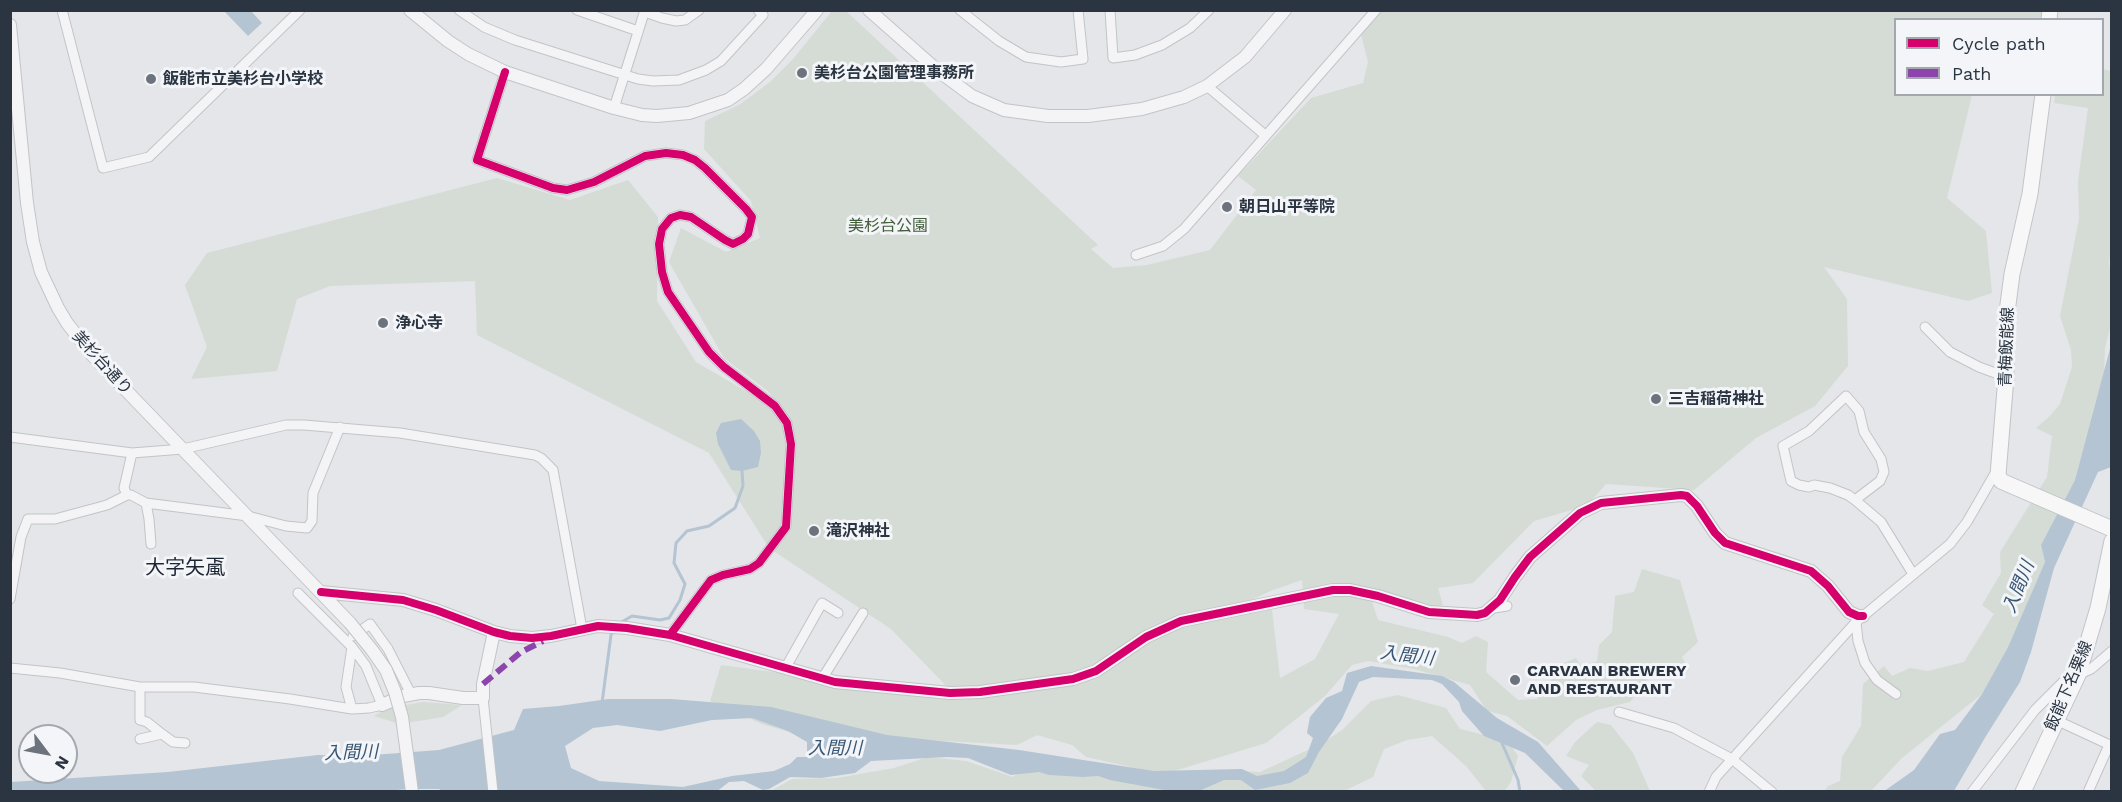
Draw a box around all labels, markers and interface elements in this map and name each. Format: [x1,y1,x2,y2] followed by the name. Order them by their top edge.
[1894,18,2104,96] legend
[1952,33,2046,54] text: Cycle path
[814,63,974,83] place label: 美杉台公園管理事務所
[1952,63,1992,84] text: Path
[795,66,809,80] marker: 美杉台公園管理事務所
[163,69,323,89] place label: 飯能市立美杉台小学校
[144,72,158,86] marker: 飯能市立美杉台小学校
[1239,197,1335,217] place label: 朝日山平等院
[1220,200,1234,214] marker: 朝日山平等院
[848,216,928,236] park label: 美杉台公園
[1996,307,2018,387] street label: 青梅飯能線
[395,313,443,333] place label: 浄心寺
[376,316,390,330] marker: 浄心寺
[68,327,136,399] street label: 美杉台通り
[1668,389,1764,409] place label: 三吉稲荷神社
[1649,392,1663,406] marker: 三吉稲荷神社
[826,521,890,541] place label: 滝沢神社
[807,524,821,538] marker: 滝沢神社
[145,556,225,580] district label: 大字矢颪
[1999,558,2039,616] water label: 入間川
[2041,638,2097,734] street label: 飯能下名栗線
[1379,642,1435,670] water label: 入間川
[1527,661,1687,699] place label: CARVAAN BREWERY AND RESTAURANT
[1508,673,1522,687] marker: CARVAAN BREWERY AND RESTAURANT
[18,724,78,784] north arrow
[808,738,862,760] water label: 入間川
[324,741,378,765] water label: 入間川
[51,753,73,773] text: N

